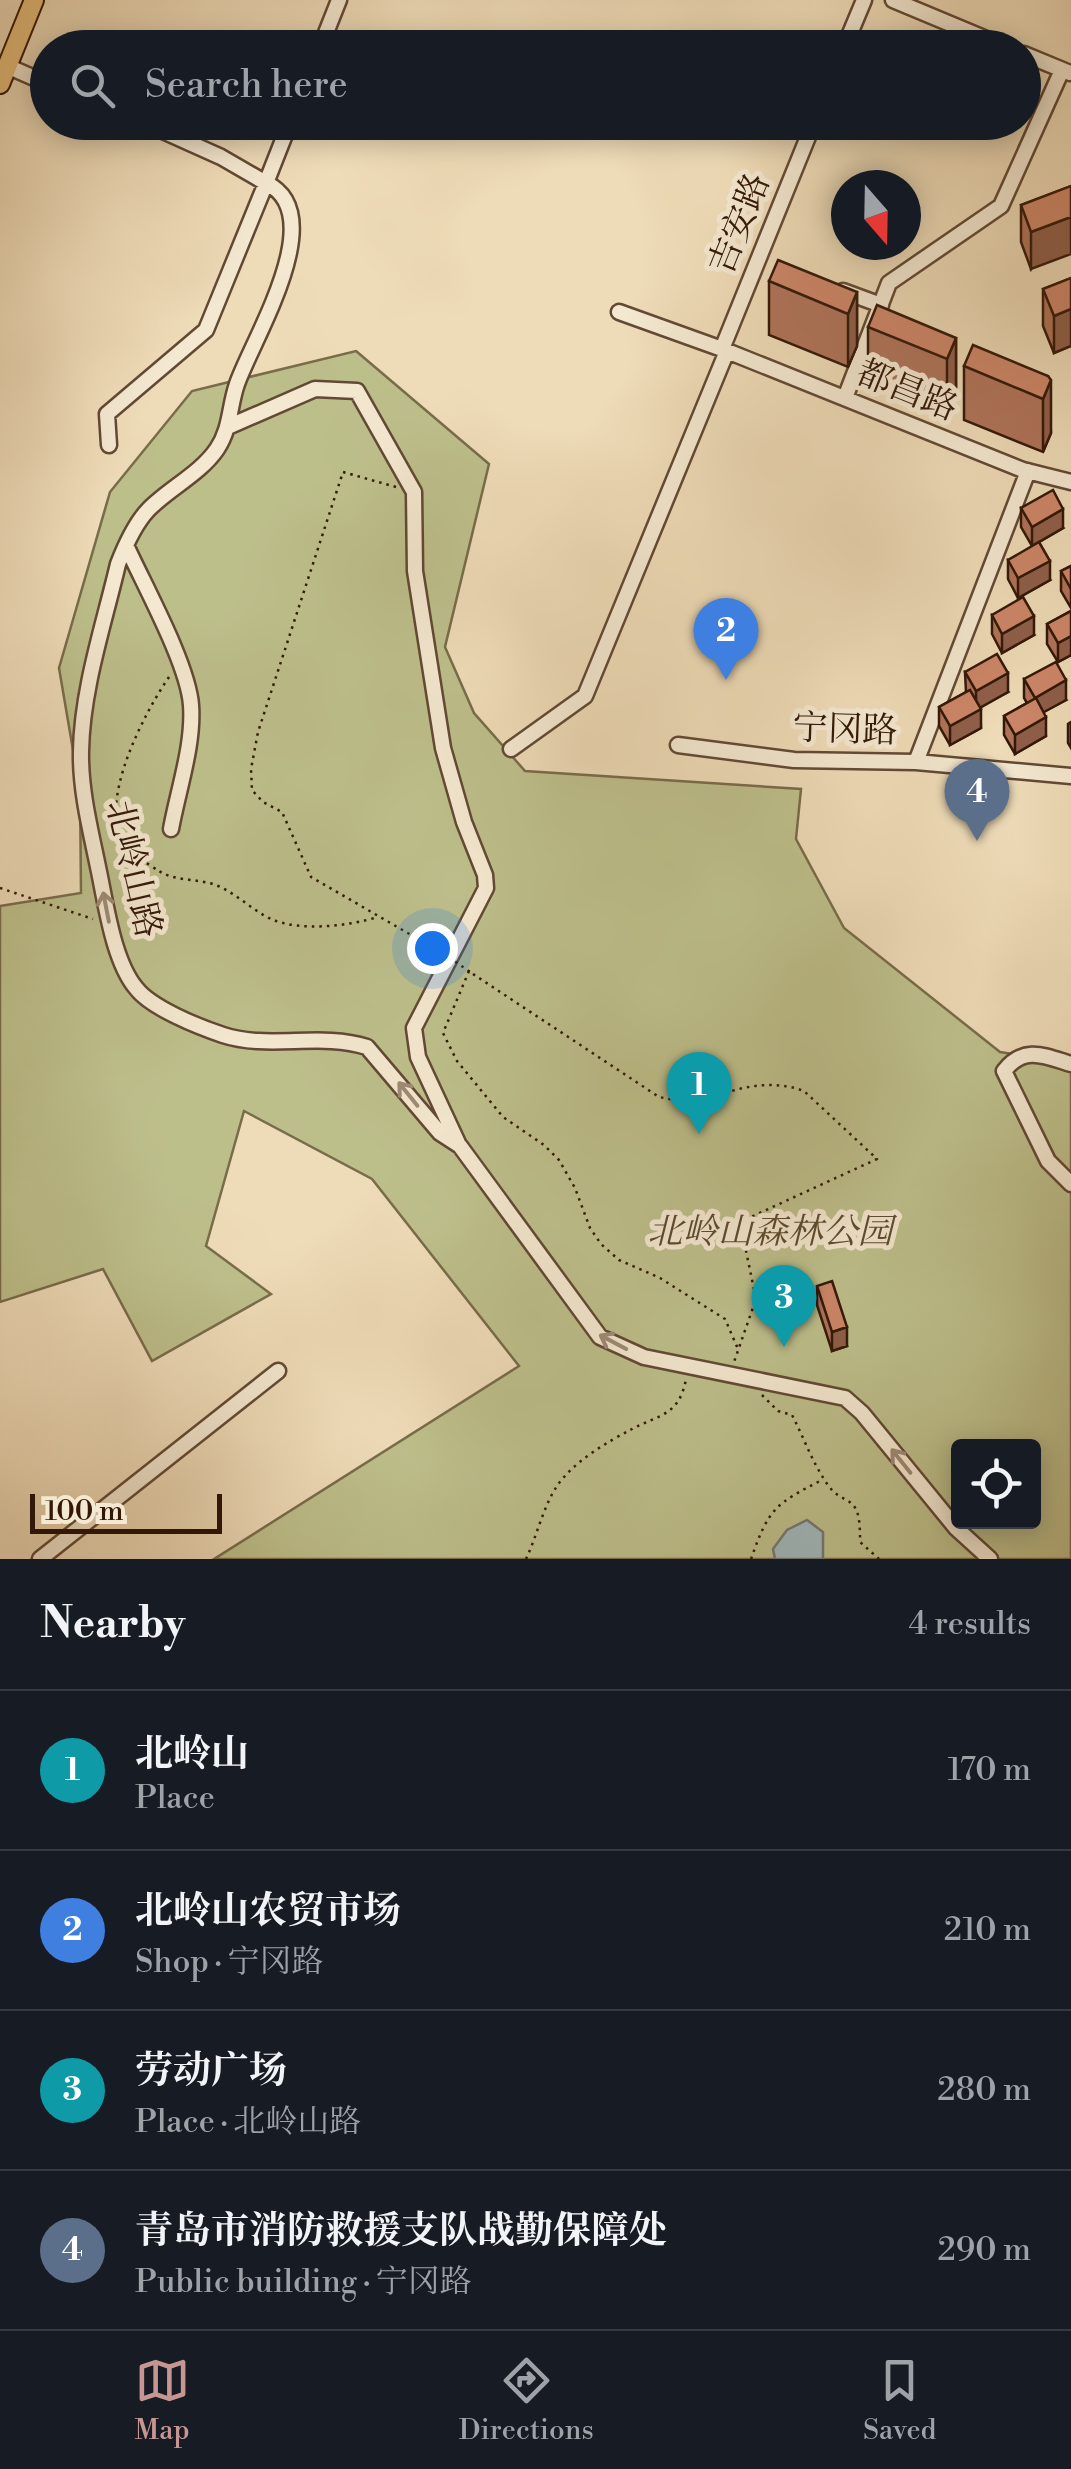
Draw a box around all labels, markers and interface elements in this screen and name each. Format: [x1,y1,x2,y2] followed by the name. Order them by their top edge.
[30,30,1041,140] search box
[65,58,120,113] icon: search
[145,62,348,109] text: Search here
[700,167,780,281] street label: 吉安路
[831,170,921,260] north arrow
[850,351,964,431] street label: 都昌路
[694,598,758,680] pin: 2
[792,707,898,753] street label: 宁冈路
[944,758,1010,841] pin: 4
[96,796,170,942] street label: 北岭山路
[95,891,114,923] one-way arrow
[407,923,458,974] your location
[666,1052,732,1134] pin: 1
[397,1081,419,1107] one-way arrow
[647,1211,897,1254] park label: 北岭山森林公园
[752,1264,816,1347] pin: 3
[598,1332,628,1351] one-way arrow
[951,1439,1041,1529] map controls
[951,1439,1041,1529] button: locate
[891,1449,913,1475] one-way arrow
[30,1489,222,1534] scale bar
[45,1494,124,1529] text: 100 m
[40,1598,185,1651] text: Nearby
[909,1604,1031,1644] text: 4 results
[135,1731,249,1778] text: 北岭山
[65,1750,80,1790] text: 1
[948,1750,1031,1790] text: 170 m
[135,1778,215,1818] text: Place
[135,1888,401,1935] text: 北岭山农贸市场
[62,1910,83,1950] text: 2
[944,1910,1031,1950] text: 210 m
[135,1942,323,1982] text: Shop · 宁冈路
[135,2048,287,2095] text: 劳动广场
[63,2070,82,2110] text: 3
[937,2070,1031,2110] text: 280 m
[135,2102,361,2142] text: Place · 北岭山路
[135,2208,667,2255] text: 青岛市消防救援支队战勤保障处
[62,2230,83,2270] text: 4
[938,2230,1031,2270] text: 290 m
[135,2262,472,2302] text: Public building · 宁冈路
[135,2353,190,2448] tab: Map
[459,2353,594,2448] tab: Directions
[863,2353,936,2448] tab: Saved

